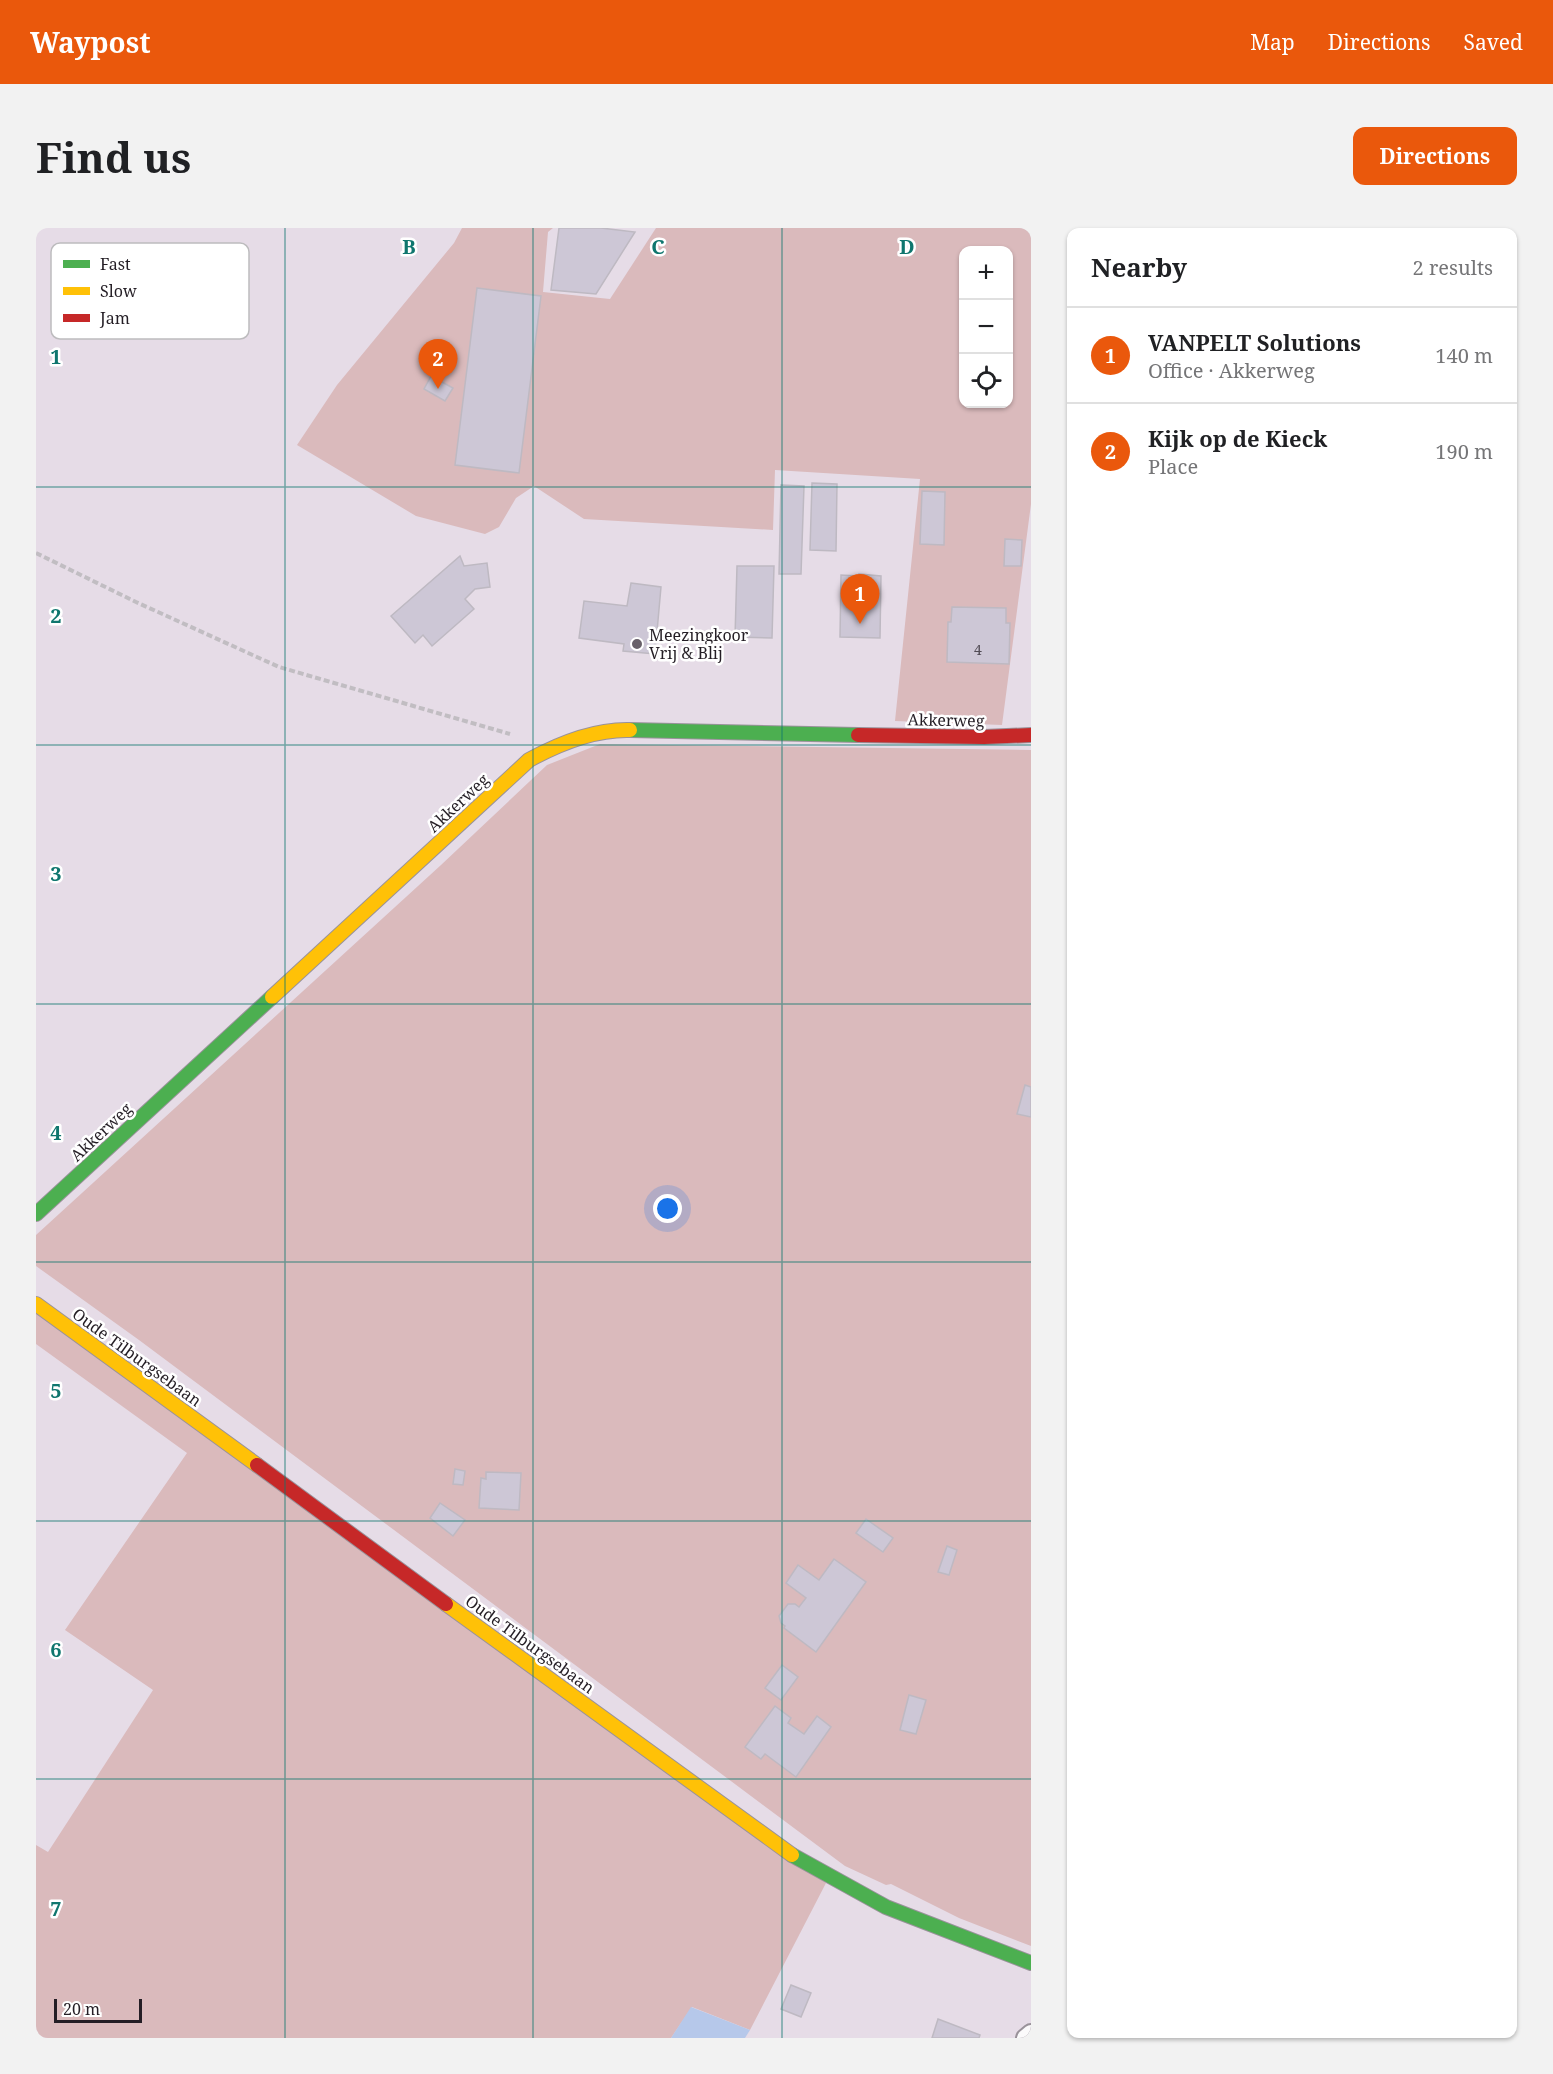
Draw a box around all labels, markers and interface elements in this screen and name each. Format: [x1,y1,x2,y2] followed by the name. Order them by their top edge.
[30,23,151,61] text: Waypost
[1250,28,1295,56] text: Map
[1328,28,1430,56] text: Directions
[1463,28,1523,56] text: Saved
[1353,127,1517,185] button: Directions
[36,128,191,185] text: Find us
[402,233,416,260] text: B
[651,233,665,260] text: C
[899,233,915,260] text: D
[51,243,249,339] legend
[959,246,1013,408] map controls
[959,246,1013,300] button: +
[1091,249,1187,285] text: Nearby
[100,253,131,275] text: Fast
[1413,254,1493,281] text: 2 results
[100,280,137,302] text: Slow
[959,300,1013,354] button: −
[99,307,130,329] text: Jam
[1148,327,1361,357] text: VANPELT Solutions
[418,340,458,389] pin: 2
[1105,342,1116,369] text: 1
[1435,342,1493,369] text: 140 m
[50,343,62,370] text: 1
[959,354,1013,408] button: locate
[1148,357,1315,384] text: Office · Akkerweg
[1148,423,1327,453] text: Kijk op de Kieck
[1105,438,1116,465] text: 2
[1435,438,1493,465] text: 190 m
[1148,453,1198,480] text: Place
[840,574,880,624] pin: 1
[50,602,62,629] text: 2
[649,624,749,664] place label: Meezingkoor Vrij & Blij
[630,637,644,651] marker: Meezingkoor Vrij & Blij
[974,640,982,659] house number: 4
[907,708,985,732] street label: Akkerweg
[422,769,494,837] street label: Akkerweg
[50,860,62,887] text: 3
[65,1098,137,1166] street label: Akkerweg
[50,1119,62,1146] text: 4
[653,1194,682,1223] your location
[68,1303,206,1411] street label: Oude Tilburgsebaan
[50,1377,62,1404] text: 5
[461,1590,599,1698] street label: Oude Tilburgsebaan
[50,1636,62,1663] text: 6
[50,1895,62,1922] text: 7
[54,1996,142,2024] scale bar
[63,1998,100,2020] text: 20 m

